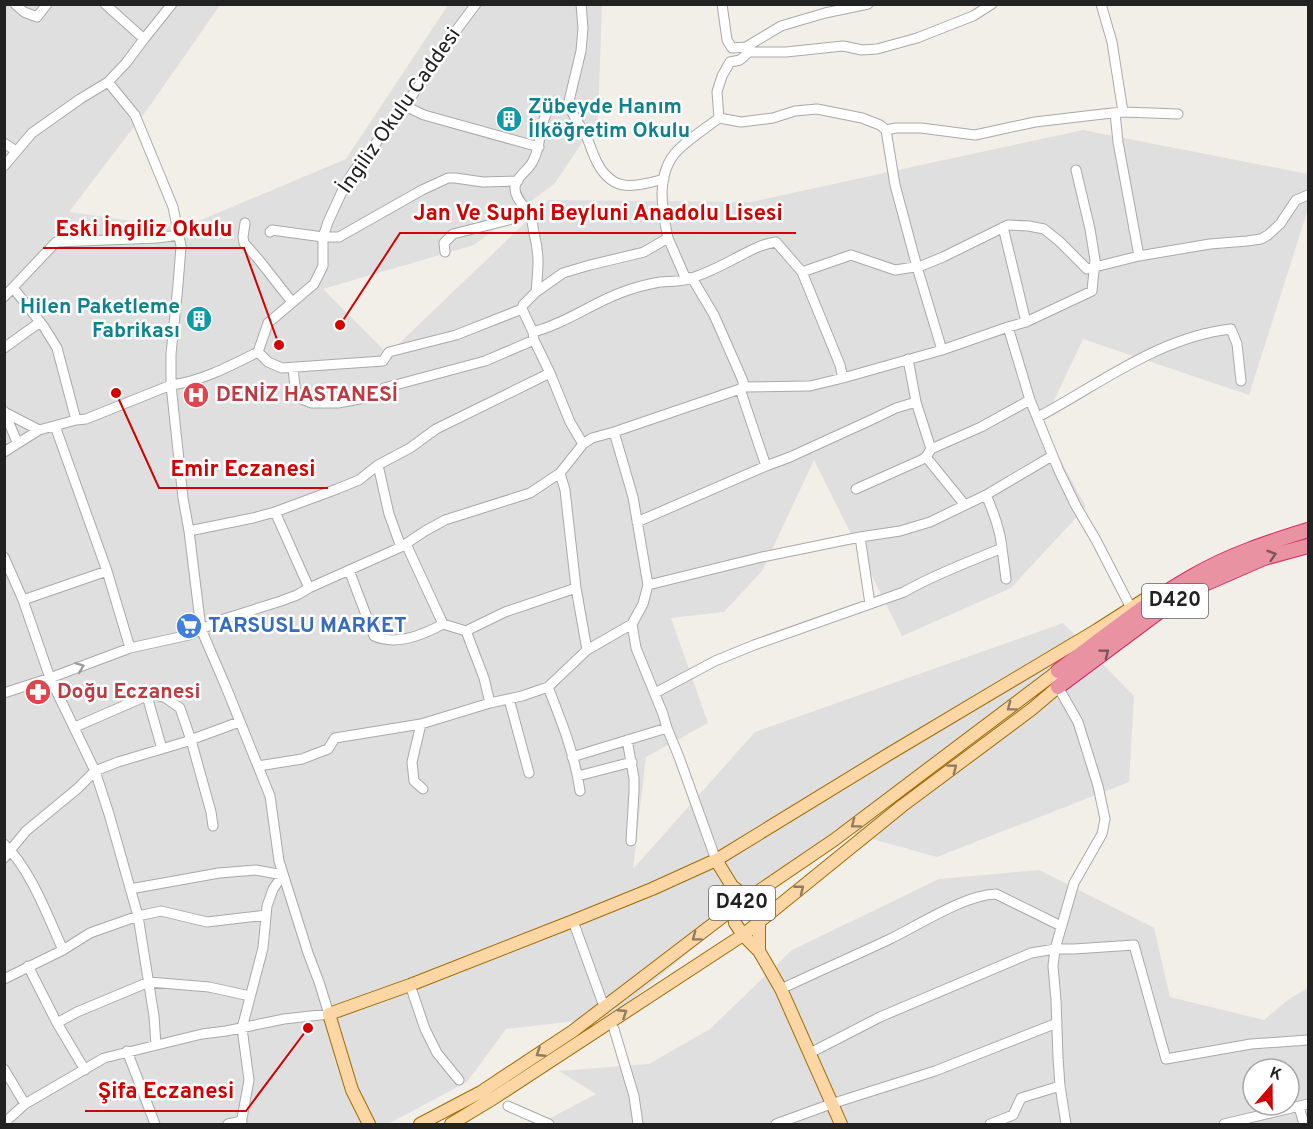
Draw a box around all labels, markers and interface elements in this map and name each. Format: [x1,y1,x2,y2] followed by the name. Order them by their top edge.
[333,23,467,199] street label: İngiliz Okulu Caddesi
[528,94,690,145] place label: Zübeyde Hanım İlköğretim Okulu
[494,104,524,134] building icon: Zübeyde Hanım İlköğretim Okulu
[400,193,796,233] callout: Jan Ve Suphi Beyluni Anadolu Lisesi
[413,201,783,228] text: Jan Ve Suphi Beyluni Anadolu Lisesi
[43,208,244,248] callout: Eski İngiliz Okulu
[55,215,233,244] text: Eski İngiliz Okulu
[20,294,180,345] place label: Hilen Paketleme Fabrikası
[184,304,214,334] building icon: Hilen Paketleme Fabrikası
[181,380,211,410] hospital icon: DENİZ HASTANESİ
[216,381,398,409] place label: DENİZ HASTANESİ
[159,448,328,488] callout: Emir Eczanesi
[170,457,316,484] text: Emir Eczanesi
[1266,550,1277,562] one-way arrow
[1142,584,1208,618] road number: D420
[174,611,204,641] supermarket icon: TARSUSLU MARKET
[208,613,407,640] place label: TARSUSLU MARKET
[1098,649,1109,660] one-way arrow
[73,662,84,674] one-way arrow
[23,677,53,707] pharmacy icon: Doğu Eczanesi
[57,679,201,706] place label: Doğu Eczanesi
[1007,700,1018,711] one-way arrow
[946,764,957,775] one-way arrow
[851,817,862,828] one-way arrow
[709,886,775,920] road number: D420
[793,886,804,897] one-way arrow
[692,930,703,941] one-way arrow
[617,1008,627,1020] one-way arrow
[535,1046,546,1057] one-way arrow
[1241,1057,1301,1117] north arrow
[1267,1063,1284,1086] text: K
[85,1071,246,1111] callout: Şifa Eczanesi
[98,1079,234,1106] text: Şifa Eczanesi

